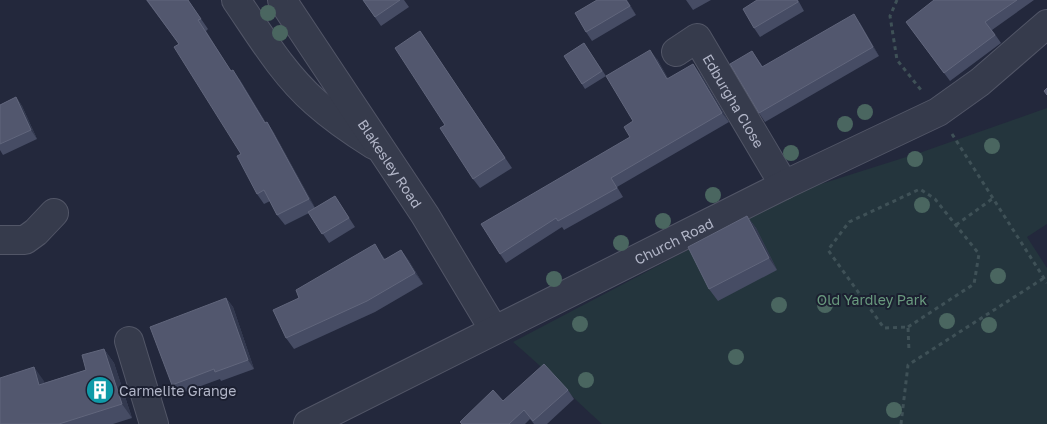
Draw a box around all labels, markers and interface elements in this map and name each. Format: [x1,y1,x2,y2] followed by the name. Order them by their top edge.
[700,51,768,151] street label: Edburgha Close
[355,116,426,211] street label: Blakesley Road
[631,214,716,267] street label: Church Road
[817,291,927,308] park label: Old Yardley Park
[85,375,115,405] building icon: Carmelite Grange
[119,382,236,399] place label: Carmelite Grange

